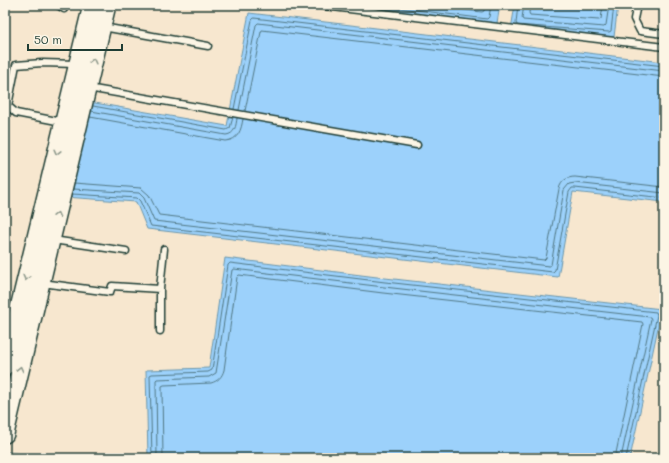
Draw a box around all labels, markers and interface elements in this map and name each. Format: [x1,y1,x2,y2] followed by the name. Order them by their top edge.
[28,26,122,52] scale bar
[34,31,62,47] text: 50 m
[88,58,96,64] one-way arrow
[53,149,61,155] one-way arrow
[52,212,60,218] one-way arrow
[23,275,31,281] one-way arrow
[16,366,24,372] one-way arrow

